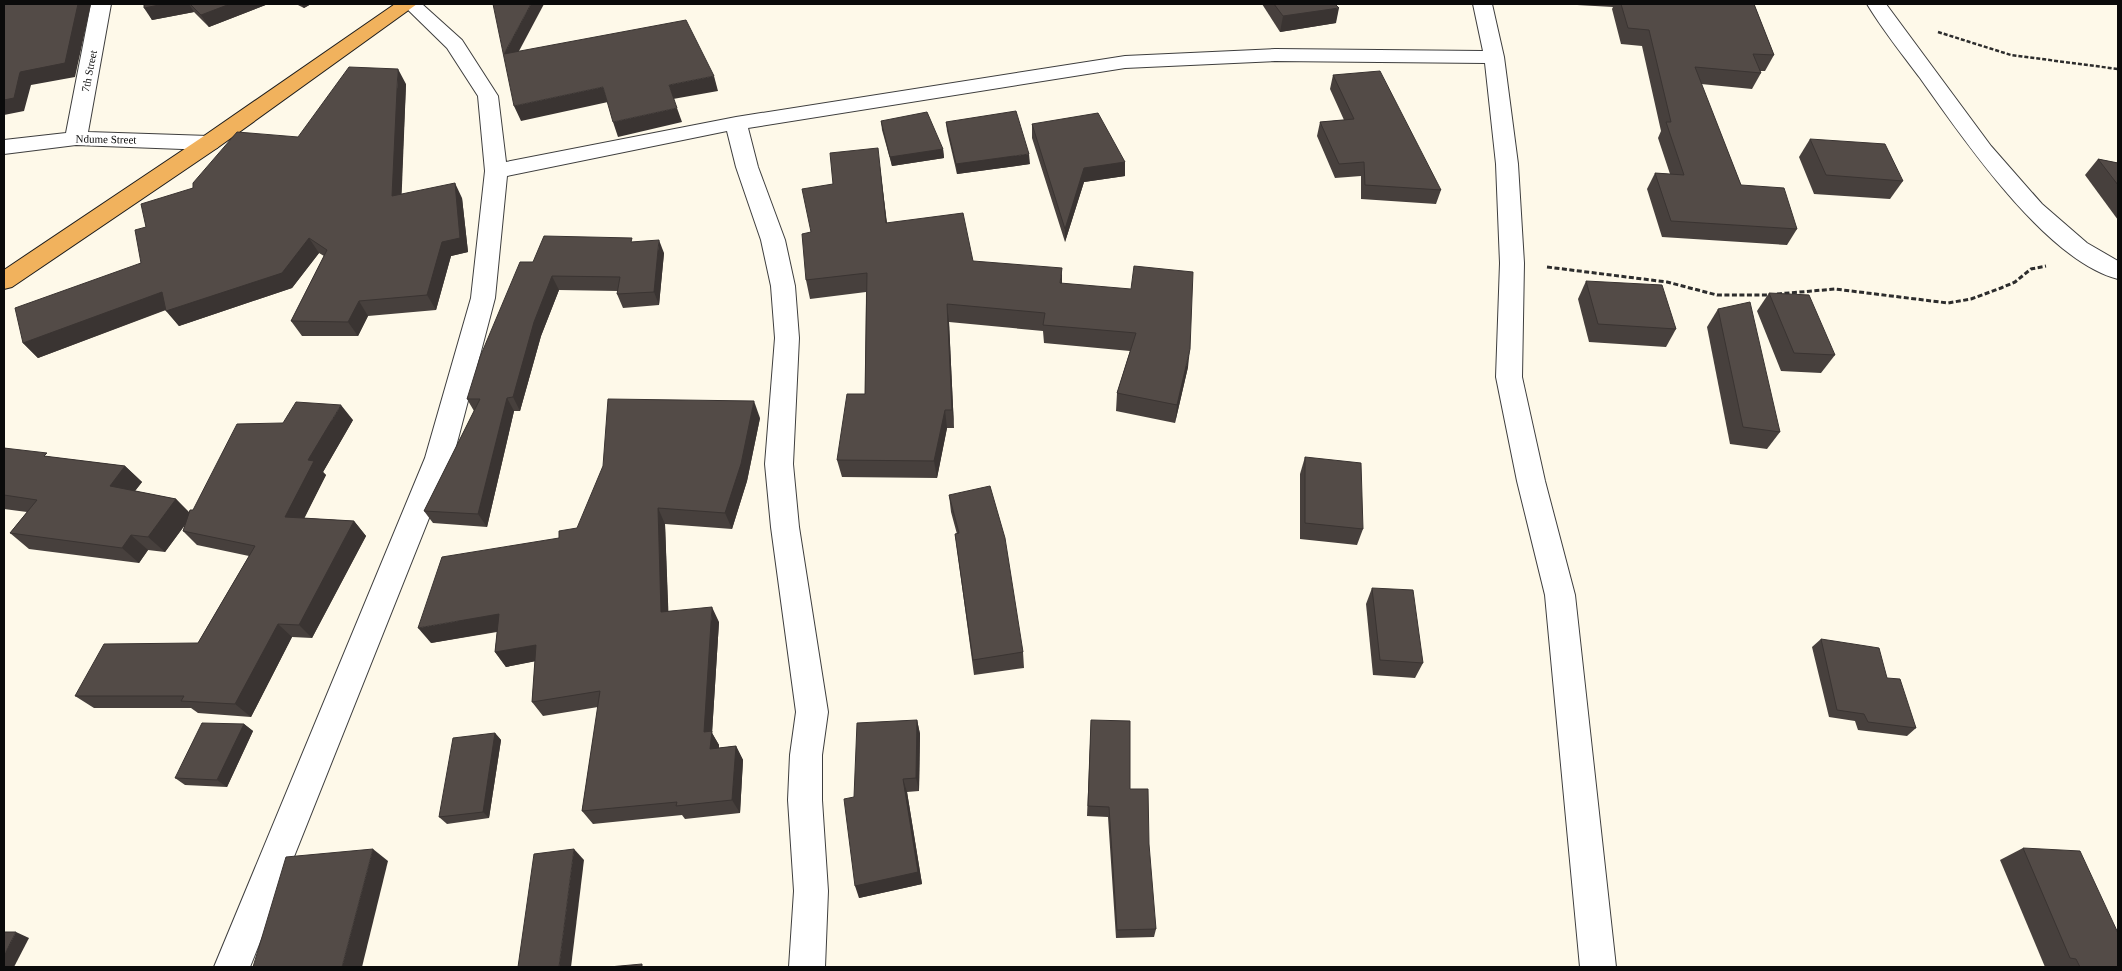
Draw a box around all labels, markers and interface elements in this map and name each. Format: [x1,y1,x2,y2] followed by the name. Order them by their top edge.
[79,49,99,93] street label: 7th Street
[76,132,136,146] street label: Ndume Street

